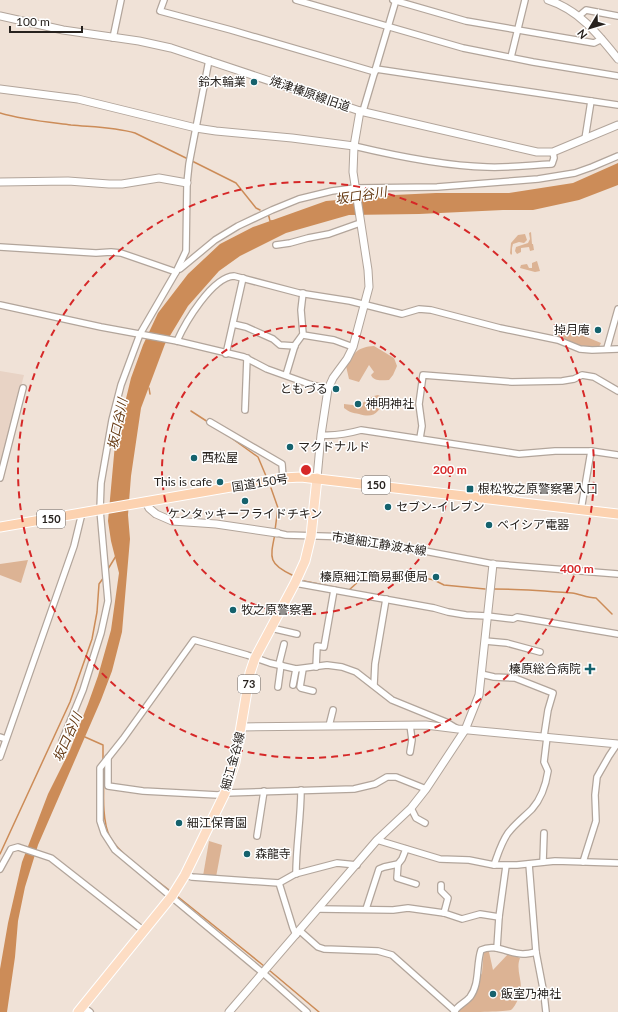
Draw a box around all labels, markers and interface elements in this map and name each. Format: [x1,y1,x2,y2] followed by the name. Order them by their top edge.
[10,8,82,34] scale bar
[570,8,610,48] north arrow
[16,14,50,29] text: 100 m
[574,27,589,42] text: N
[268,73,352,114] street label: 焼津榛原線旧道
[198,74,246,89] place label: 鈴木輪業
[249,77,259,87] marker: 鈴木輪業
[334,183,390,207] water label: 坂口谷川
[554,322,590,337] place label: 掉月庵
[593,325,603,335] marker: 掉月庵
[280,381,328,396] place label: ともづる
[331,384,341,394] marker: ともづる
[104,395,131,451] water label: 坂口谷川
[366,396,414,411] place label: 神明神社
[353,399,363,409] marker: 神明神社
[298,439,370,454] place label: マクドナルド
[285,442,295,452] marker: マクドナルド
[202,450,238,465] place label: 西松屋
[189,453,199,463] marker: 西松屋
[433,462,467,477] text: 200 m
[299,463,313,477] centre of rings
[231,471,289,494] street label: 国道150号
[154,474,212,489] place label: This is cafe
[362,476,390,494] road number: 150
[215,477,225,487] marker: This is cafe
[478,481,598,496] place label: 根松牧之原警察署入口
[465,484,475,494] marker: 根松牧之原警察署入口
[240,496,250,506] marker: ケンタッキーフライドチキン
[396,499,484,514] place label: セブン-イレブン
[383,502,393,512] marker: セブン-イレブン
[168,506,322,521] place label: ケンタッキーフライドチキン
[37,510,65,528] road number: 150
[497,517,569,532] place label: ベイシア電器
[484,520,494,530] marker: ベイシア電器
[330,529,428,558] street label: 市道細江静波本線
[560,561,594,576] text: 400 m
[320,569,428,584] place label: 榛原細江簡易郵便局
[431,572,441,582] marker: 榛原細江簡易郵便局
[241,602,313,617] place label: 牧之原警察署
[228,605,238,615] marker: 牧之原警察署
[509,661,581,676] place label: 榛原総合病院
[584,663,596,675] marker: 榛原総合病院
[238,675,260,693] road number: 73
[49,708,86,764] water label: 坂口谷川
[218,730,248,792] street label: 細江金谷線
[187,815,247,830] place label: 細江保育園
[174,818,184,828] marker: 細江保育園
[255,846,291,861] place label: 森龍寺
[242,849,252,859] marker: 森龍寺
[501,986,561,1001] place label: 飯室乃神社
[488,989,498,999] marker: 飯室乃神社

